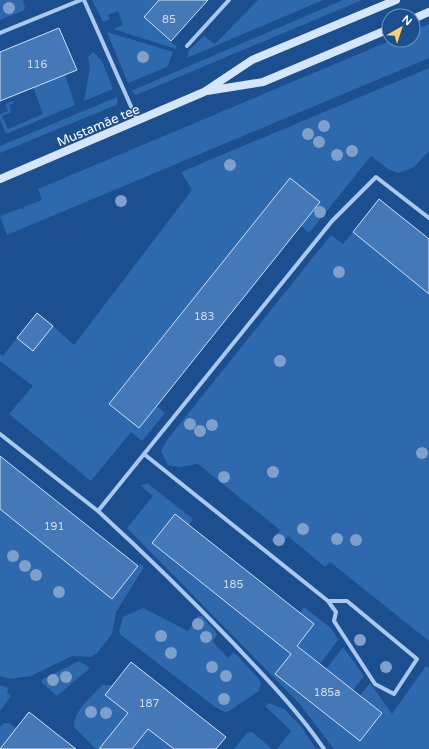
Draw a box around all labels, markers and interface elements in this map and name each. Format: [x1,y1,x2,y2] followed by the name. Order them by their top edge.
[381,8,421,48] north arrow
[162,13,176,26] house number: 85
[399,13,415,28] text: N
[27,58,47,71] house number: 116
[55,101,142,151] street label: Mustamäe tee
[194,310,214,323] house number: 183
[44,520,64,533] house number: 191
[223,578,243,591] house number: 185
[314,686,340,699] house number: 185a
[139,697,159,710] house number: 187

